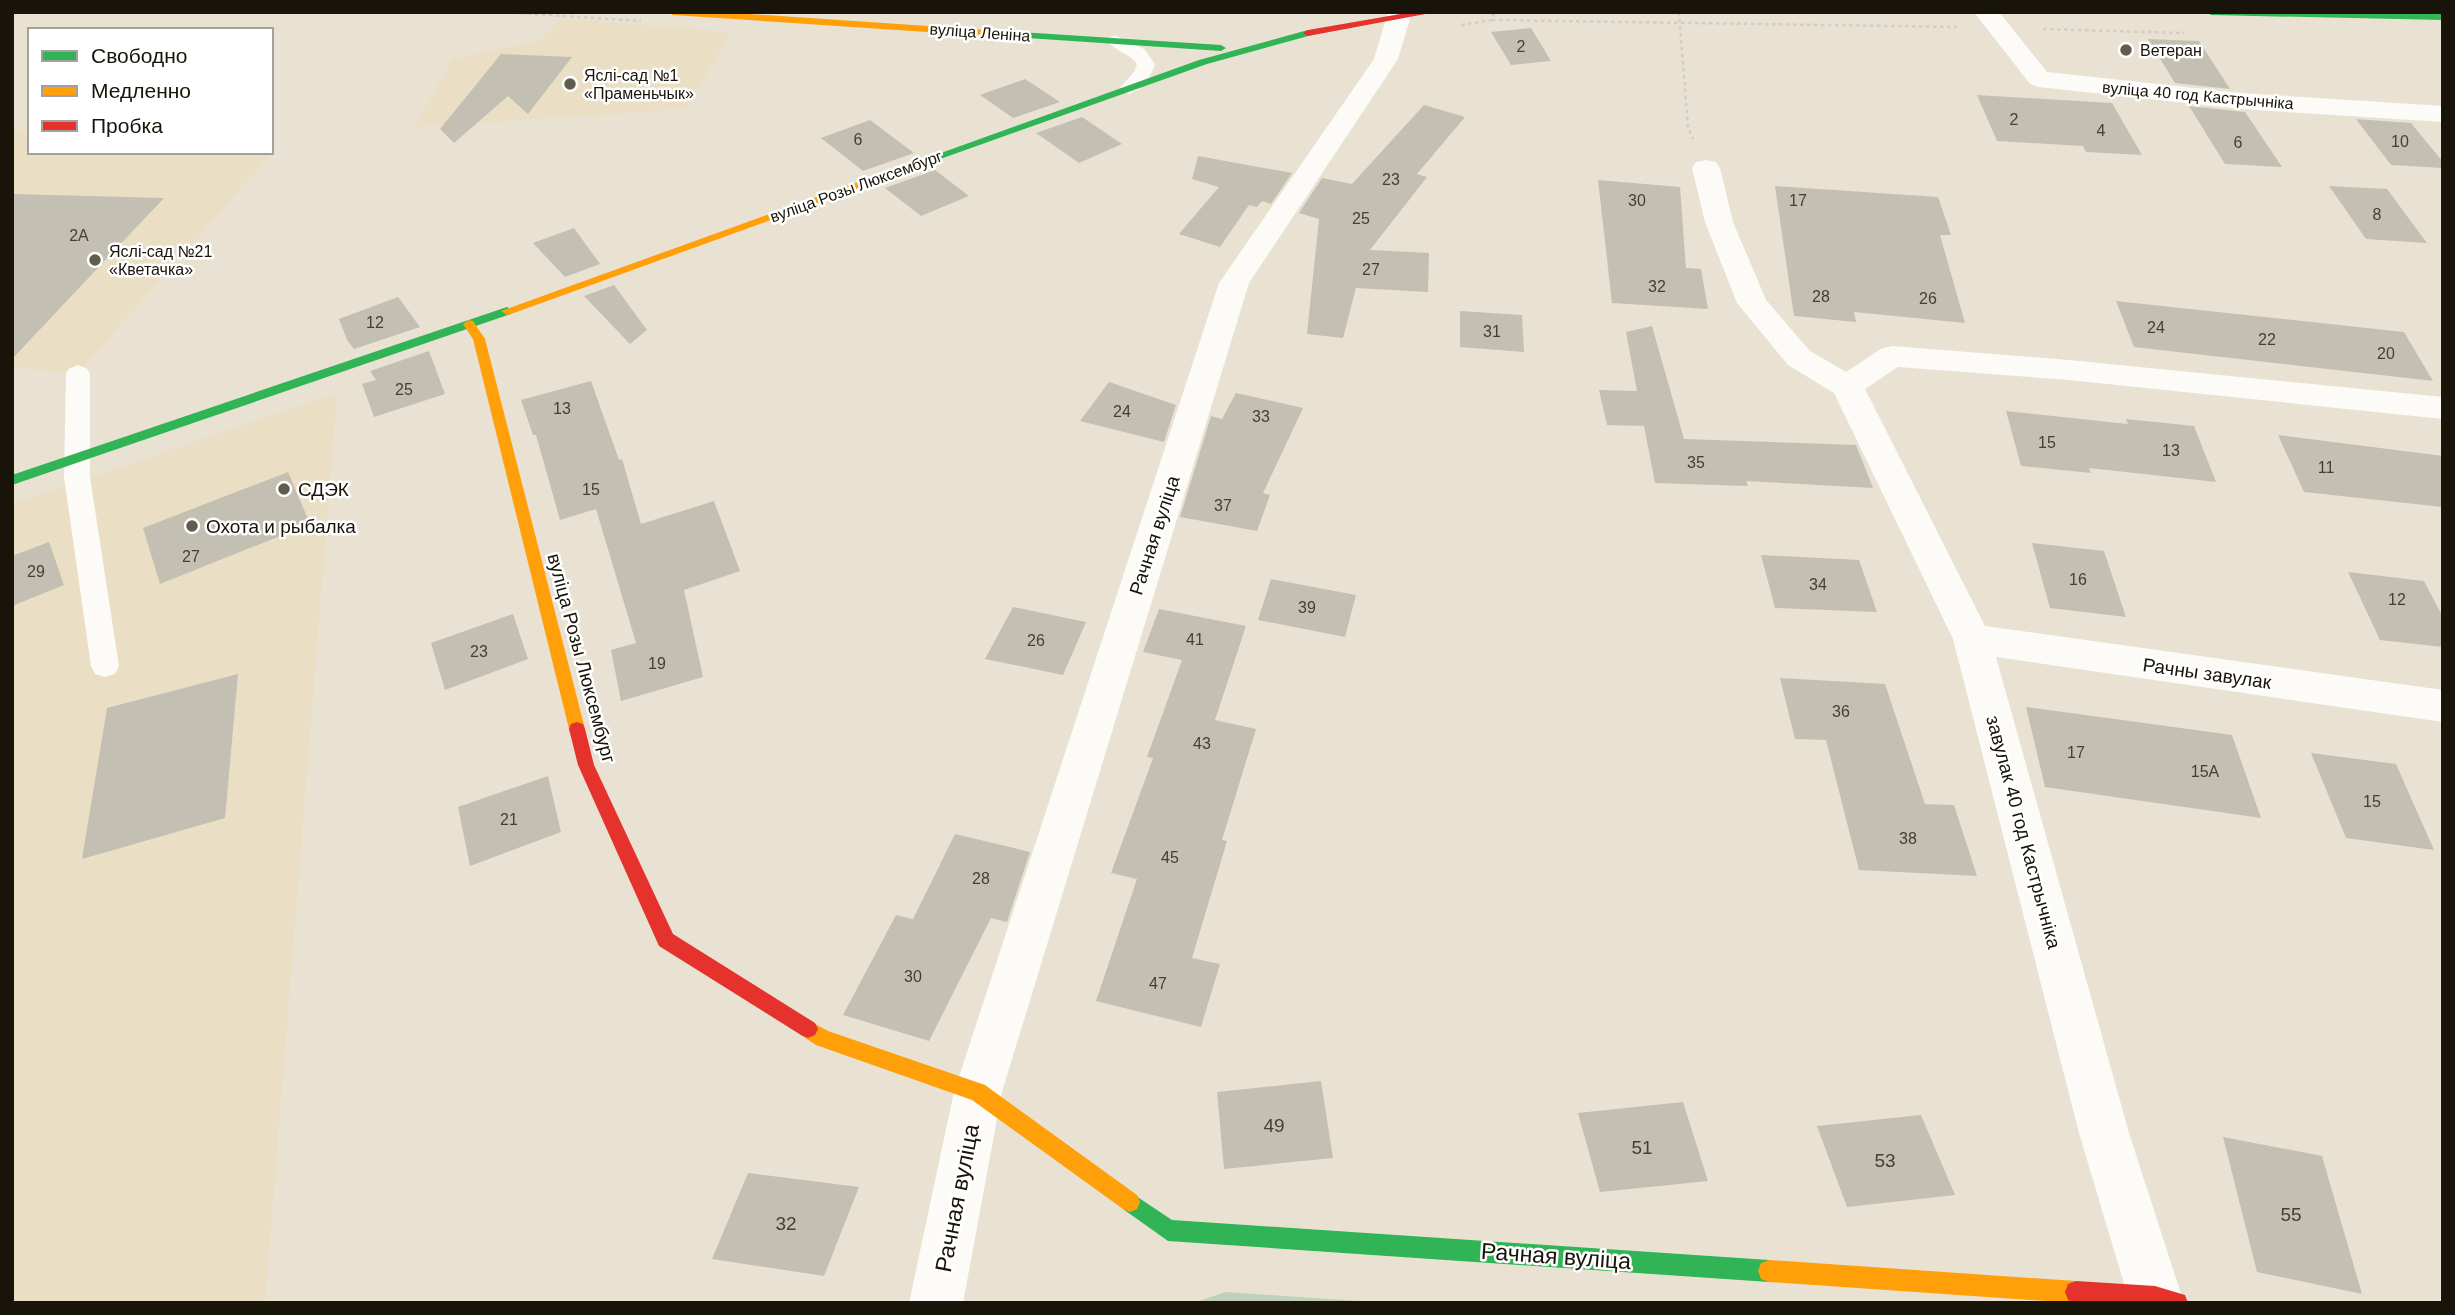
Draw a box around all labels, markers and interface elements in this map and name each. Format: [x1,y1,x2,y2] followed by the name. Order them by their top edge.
[929,21,1031,44] street label: вуліца Леніна
[28,28,273,154] legend
[1517,38,1526,55] house number: 2
[2118,42,2134,58] marker: Ветеран
[2140,42,2202,59] place label: Ветеран
[91,44,188,67] text: Свободно
[584,67,694,102] place label: Яслі-сад №1 «Праменьчык»
[562,76,578,92] marker: Яслі-сад №1 «Праменьчык»
[91,79,191,102] text: Медленно
[2101,79,2295,112] street label: вуліца 40 год Кастрычніка
[2010,111,2019,128] house number: 2
[91,114,163,137] text: Пробка
[2097,122,2106,139] house number: 4
[854,131,863,148] house number: 6
[2391,133,2409,150] house number: 10
[2234,134,2243,151] house number: 6
[768,147,945,226] street label: вуліца Розы Люксембург
[1382,171,1400,188] house number: 23
[1628,192,1646,209] house number: 30
[1789,192,1807,209] house number: 17
[2373,206,2382,223] house number: 8
[1352,210,1370,227] house number: 25
[69,227,89,244] house number: 2А
[109,243,213,278] place label: Яслі-сад №21 «Кветачка»
[87,252,103,268] marker: Яслі-сад №21 «Кветачка»
[1362,261,1380,278] house number: 27
[1648,278,1666,295] house number: 32
[1812,288,1830,305] house number: 28
[1919,290,1937,307] house number: 26
[366,314,384,331] house number: 12
[2147,319,2165,336] house number: 24
[1483,323,1501,340] house number: 31
[2258,331,2276,348] house number: 22
[2377,345,2395,362] house number: 20
[395,381,413,398] house number: 25
[553,400,571,417] house number: 13
[1113,403,1131,420] house number: 24
[1252,408,1270,425] house number: 33
[2038,434,2056,451] house number: 15
[2162,442,2180,459] house number: 13
[1687,454,1705,471] house number: 35
[2318,459,2334,476] house number: 11
[1125,472,1184,597] street label: Рачная вуліца
[298,479,349,500] place label: СДЭК
[276,481,292,497] marker: СДЭК
[582,481,600,498] house number: 15
[1214,497,1232,514] house number: 37
[206,516,356,537] place label: Охота и рыбалка
[184,518,200,534] marker: Охота и рыбалка
[182,548,200,565] house number: 27
[543,551,620,765] street label: вуліца Розы Люксембург
[27,563,45,580] house number: 29
[2069,571,2087,588] house number: 16
[1809,576,1827,593] house number: 34
[2388,591,2406,608] house number: 12
[1298,599,1316,616] house number: 39
[1186,631,1204,648] house number: 41
[1027,632,1045,649] house number: 26
[470,643,488,660] house number: 23
[2141,654,2273,693] street label: Рачны завулак
[648,655,666,672] house number: 19
[1832,703,1850,720] house number: 36
[1982,713,2065,952] street label: завулак 40 год Кастрычніка
[1193,735,1211,752] house number: 43
[2067,744,2085,761] house number: 17
[2191,763,2220,780] house number: 15А
[2363,793,2381,810] house number: 15
[500,811,518,828] house number: 21
[1899,830,1917,847] house number: 38
[1161,849,1179,866] house number: 45
[972,870,990,887] house number: 28
[904,968,922,985] house number: 30
[1149,975,1167,992] house number: 47
[1263,1115,1285,1136] house number: 49
[930,1122,984,1274] street label: Рачная вуліца
[1631,1137,1653,1158] house number: 51
[1874,1150,1896,1171] house number: 53
[2280,1204,2302,1225] house number: 55
[775,1213,797,1234] house number: 32
[1480,1238,1632,1274] street label: Рачная вуліца

